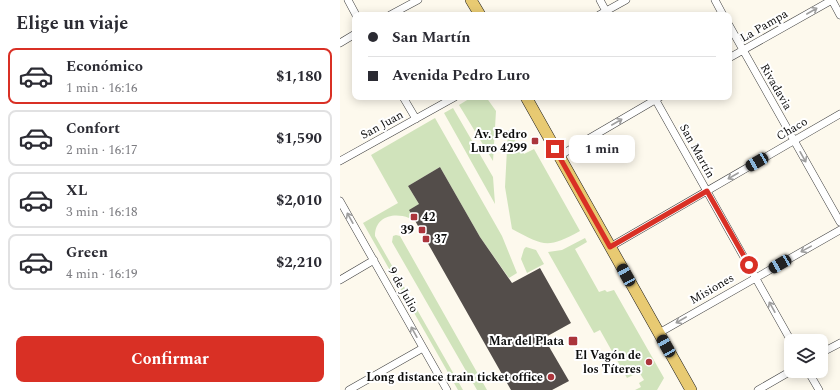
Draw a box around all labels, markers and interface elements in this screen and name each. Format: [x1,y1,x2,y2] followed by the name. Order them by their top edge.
[736,5,792,47] street label: La Pampa
[805,7,817,15] one-way arrow
[16,10,128,37] text: Elige un viaje
[392,26,471,49] text: San Martín
[66,55,143,78] text: Económico
[18,58,54,94] icon: car
[755,60,797,114] street label: Rivadavia
[392,64,530,87] text: Avenida Pedro Luro
[276,65,322,88] text: $1,180
[66,78,138,98] text: 1 min · 16:16
[357,105,407,145] street label: San Juan
[773,112,811,146] street label: Chaco
[66,117,120,140] text: Confort
[611,118,623,126] one-way arrow
[18,120,54,156] icon: car
[674,120,720,182] street label: San Martín
[471,125,527,158] place label: Av. Pedro Luro 4299
[276,127,322,150] text: $1,590
[569,135,635,163] callout: 1 min
[530,136,540,146] marker: Av. Pedro Luro 4299
[585,139,619,159] text: 1 min
[66,140,138,160] text: 2 min · 16:17
[546,140,564,158] route end
[800,150,808,162] one-way arrow
[744,151,770,173] car
[728,172,740,180] one-way arrow
[66,179,87,202] text: XL
[18,182,54,218] icon: car
[276,189,322,212] text: $2,010
[66,202,138,222] text: 3 min · 16:18
[422,208,436,227] place label: 42
[409,212,419,222] marker: 42
[346,213,353,225] one-way arrow
[401,221,414,240] place label: 39
[417,225,427,235] marker: 39
[434,230,448,249] place label: 37
[421,234,431,244] marker: 37
[66,241,108,264] text: Green
[18,244,54,280] icon: car
[800,246,812,254] one-way arrow
[276,251,322,274] text: $2,210
[767,253,793,275] car
[740,256,758,274] route start
[615,262,637,288] car
[66,264,138,284] text: 4 min · 16:19
[383,264,423,316] street label: 9 de Julio
[686,269,738,309] street label: Misiones
[768,301,776,313] one-way arrow
[675,317,687,325] one-way arrow
[410,326,417,338] one-way arrow
[489,332,565,351] place label: Mar del Plata
[655,333,677,359] car
[784,334,828,378] map controls
[784,334,828,378] button: layers
[567,335,579,347] marker: Mar del Plata
[16,336,324,382] button: Confirmar
[575,346,641,379] place label: El Vagón de los Títeres
[644,357,654,367] marker: El Vagón de los Títeres
[366,368,543,387] place label: Long distance train ticket office
[546,372,556,382] marker: Long distance train ticket office

